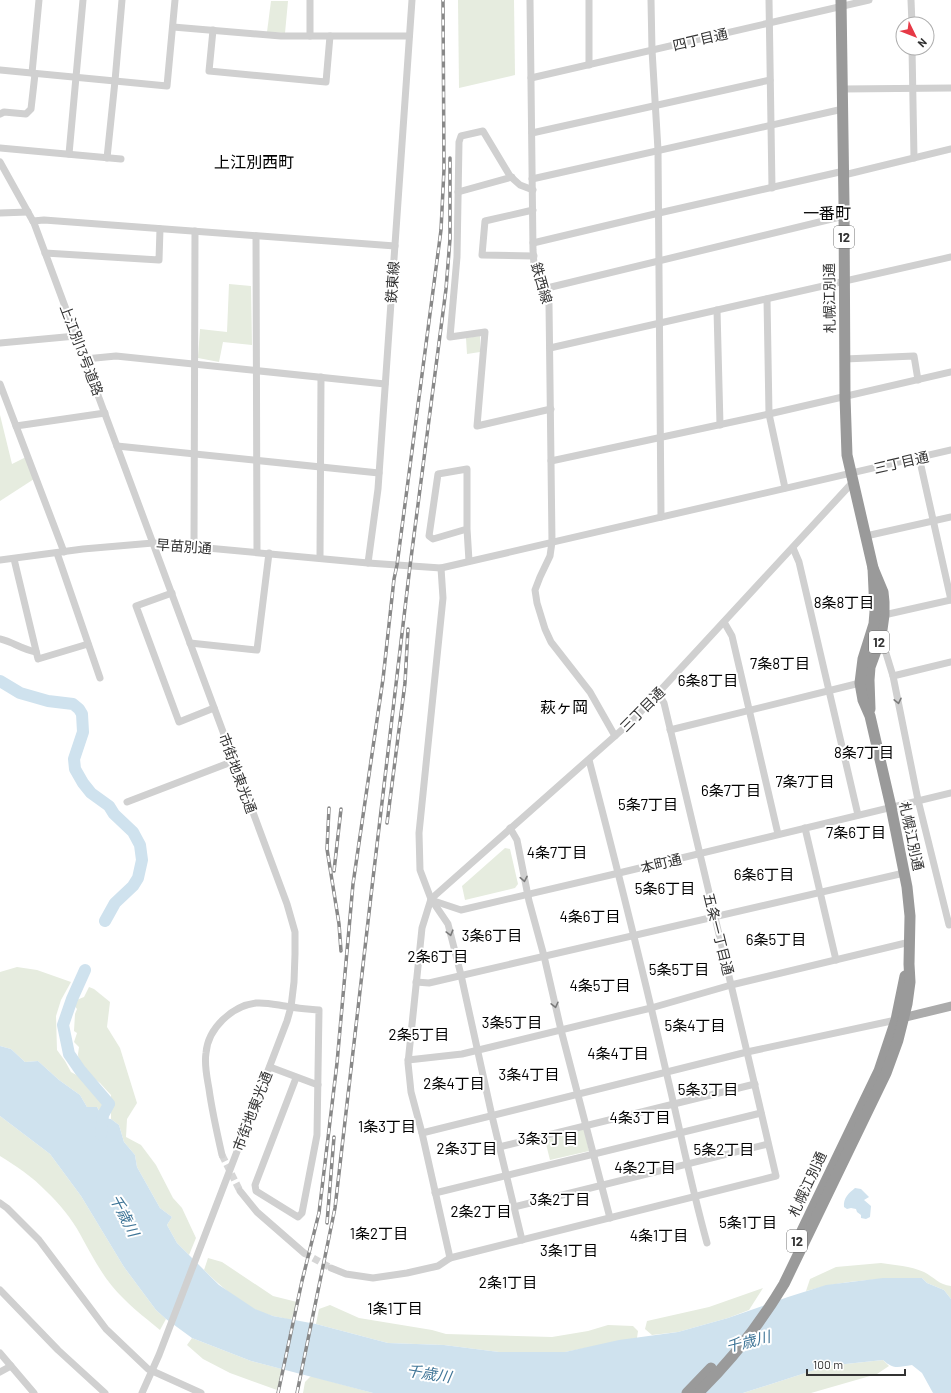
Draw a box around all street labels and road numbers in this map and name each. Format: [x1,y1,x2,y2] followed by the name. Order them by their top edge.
[671,24,729,54] street label: 四丁目通
[834,226,854,248] road number: 12
[382,260,402,304] street label: 鉄東線
[528,260,556,306] street label: 鉄西線
[820,263,838,333] street label: 札幌江別通
[57,302,107,398] street label: 上江別13号道路
[872,447,930,477] street label: 三丁目通
[155,536,213,556] street label: 早苗別通
[869,631,889,653] road number: 12
[616,683,668,735] street label: 三丁目通
[216,731,260,815] street label: 市街地東光通
[896,800,928,872] street label: 札幌江別通
[639,850,683,876] street label: 本町通
[701,891,737,977] street label: 五条一丁目通
[229,1069,275,1153] street label: 市街地東光通
[785,1149,829,1219] street label: 札幌江別通
[787,1230,807,1252] road number: 12

